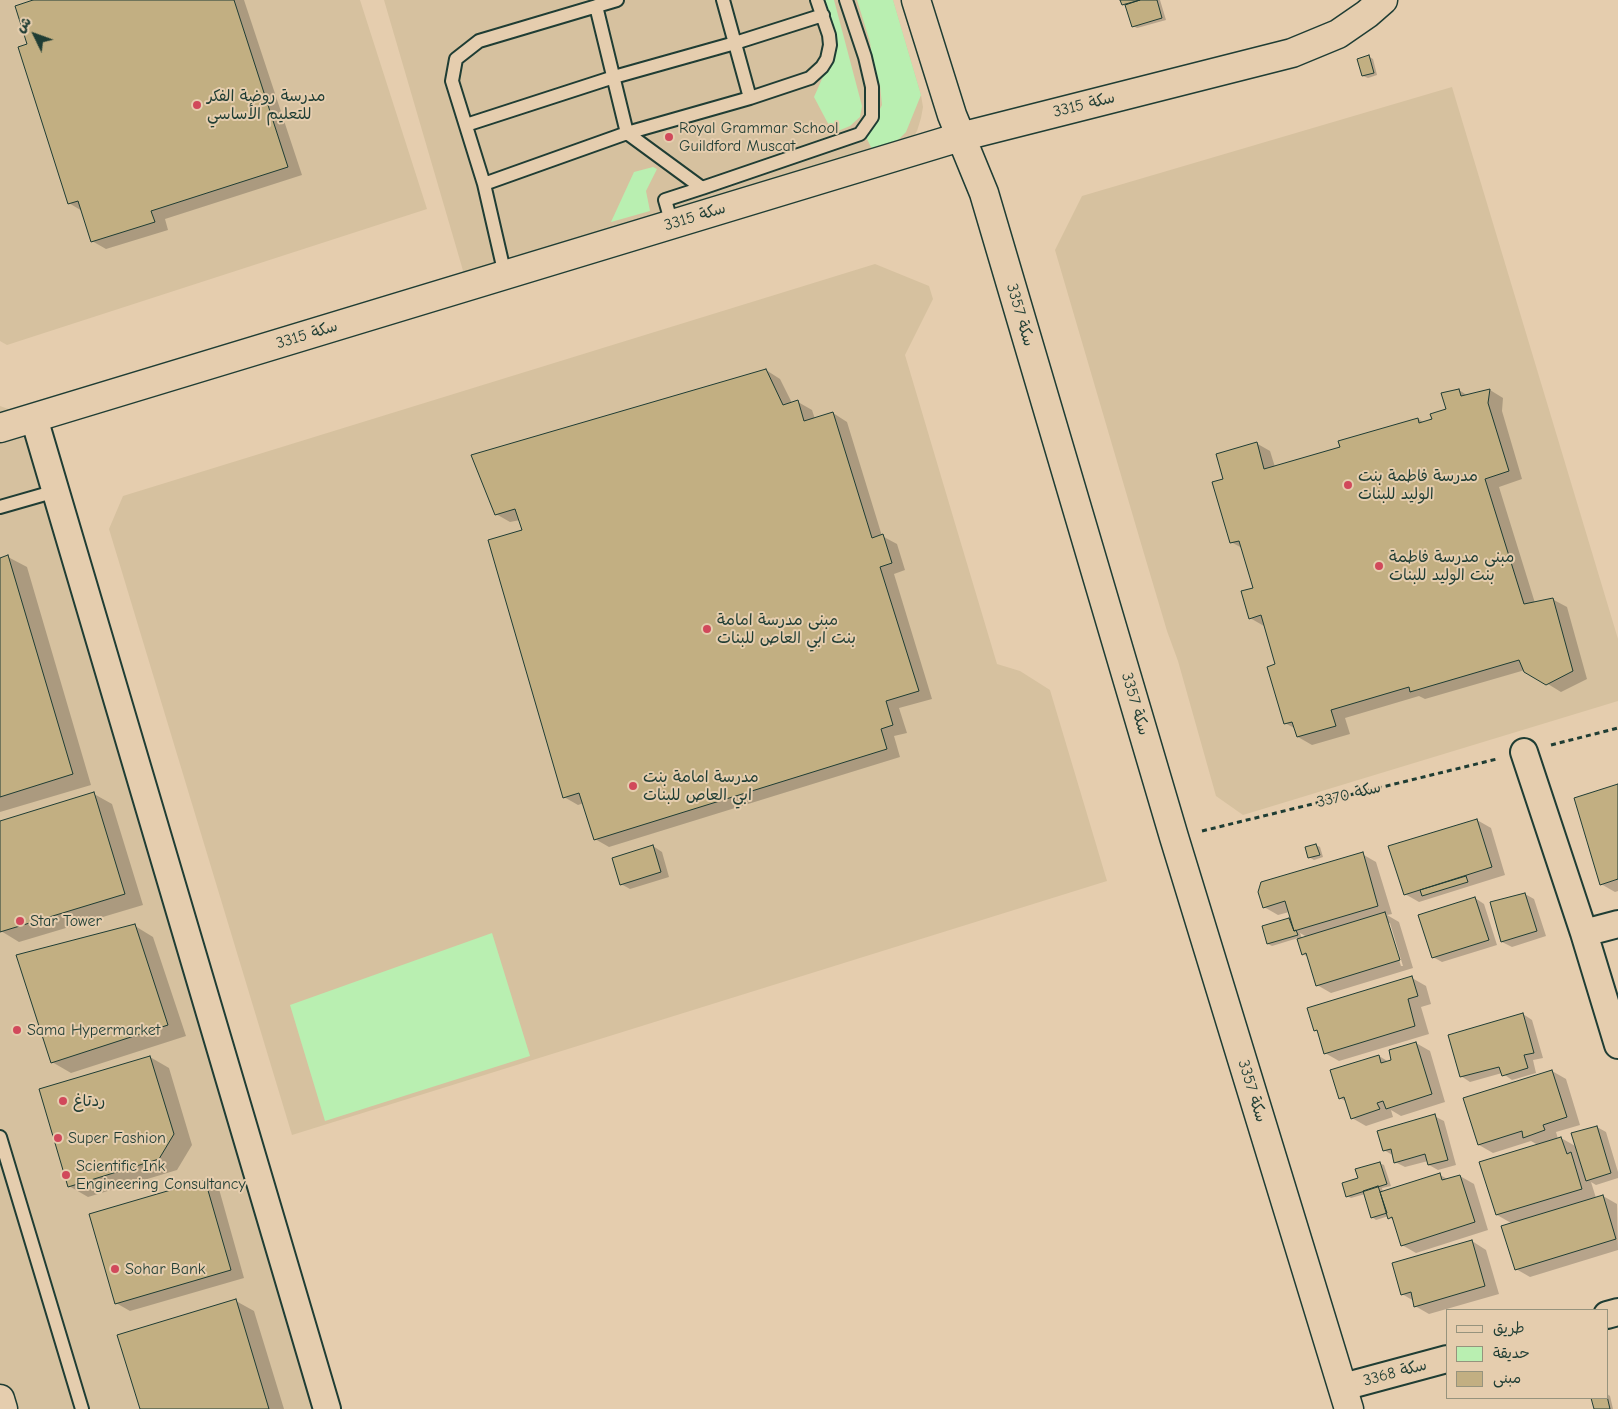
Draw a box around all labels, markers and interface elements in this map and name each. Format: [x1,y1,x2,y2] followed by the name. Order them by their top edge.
[10,10,60,60] north arrow
[12,13,35,36] text: ش
[207,86,325,124] place label: مدرسة روضة الفكر للتعليم الأساسي
[1051,88,1117,122] street label: سكة 3315
[191,99,203,111] marker: مدرسة روضة الفكر للتعليم الأساسي
[679,118,838,156] place label: Royal Grammar School Guildford Muscat
[663,131,675,143] marker: Royal Grammar School Guildford Muscat
[662,199,728,235] street label: سكة 3315
[1002,281,1038,349] street label: سكة 3357
[274,317,340,353] street label: سكة 3315
[1358,466,1478,504] place label: مدرسة فاطمة بنت الوليد للبنات
[1342,479,1354,491] marker: مدرسة فاطمة بنت الوليد للبنات
[1389,547,1514,585] place label: مبنى مدرسة فاطمة بنت الوليد للبنات
[1373,560,1385,572] marker: مبنى مدرسة فاطمة بنت الوليد للبنات
[717,610,856,648] place label: مبنى مدرسة امامة بنت ابي العاص للبنات
[701,623,713,635] marker: مبنى مدرسة امامة بنت ابي العاص للبنات
[1117,670,1153,738] street label: سكة 3357
[643,767,759,805] place label: مدرسة امامة بنت ابي العاص للبنات
[1315,778,1383,812] street label: سكة 3370
[627,780,639,792] marker: مدرسة امامة بنت ابي العاص للبنات
[30,911,102,931] place label: Star Tower
[14,915,26,927] marker: Star Tower
[27,1020,160,1040] place label: Sama Hypermarket
[11,1024,23,1036] marker: Sama Hypermarket
[1233,1057,1271,1125] street label: سكة 3357
[73,1091,105,1111] place label: ردتاغ
[57,1095,69,1107] marker: ردتاغ
[68,1128,166,1148] place label: Super Fashion
[52,1132,64,1144] marker: Super Fashion
[76,1156,246,1194] place label: Scientific Ink Engineering Consultancy
[60,1169,72,1181] marker: Scientific Ink Engineering Consultancy
[125,1259,206,1279] place label: Sohar Bank
[109,1263,121,1275] marker: Sohar Bank
[1446,1309,1608,1399] legend
[1493,1319,1525,1337] text: طريق
[1493,1344,1530,1362] text: حديقة
[1361,1355,1429,1391] street label: سكة 3368
[1493,1369,1521,1387] text: مبنى

